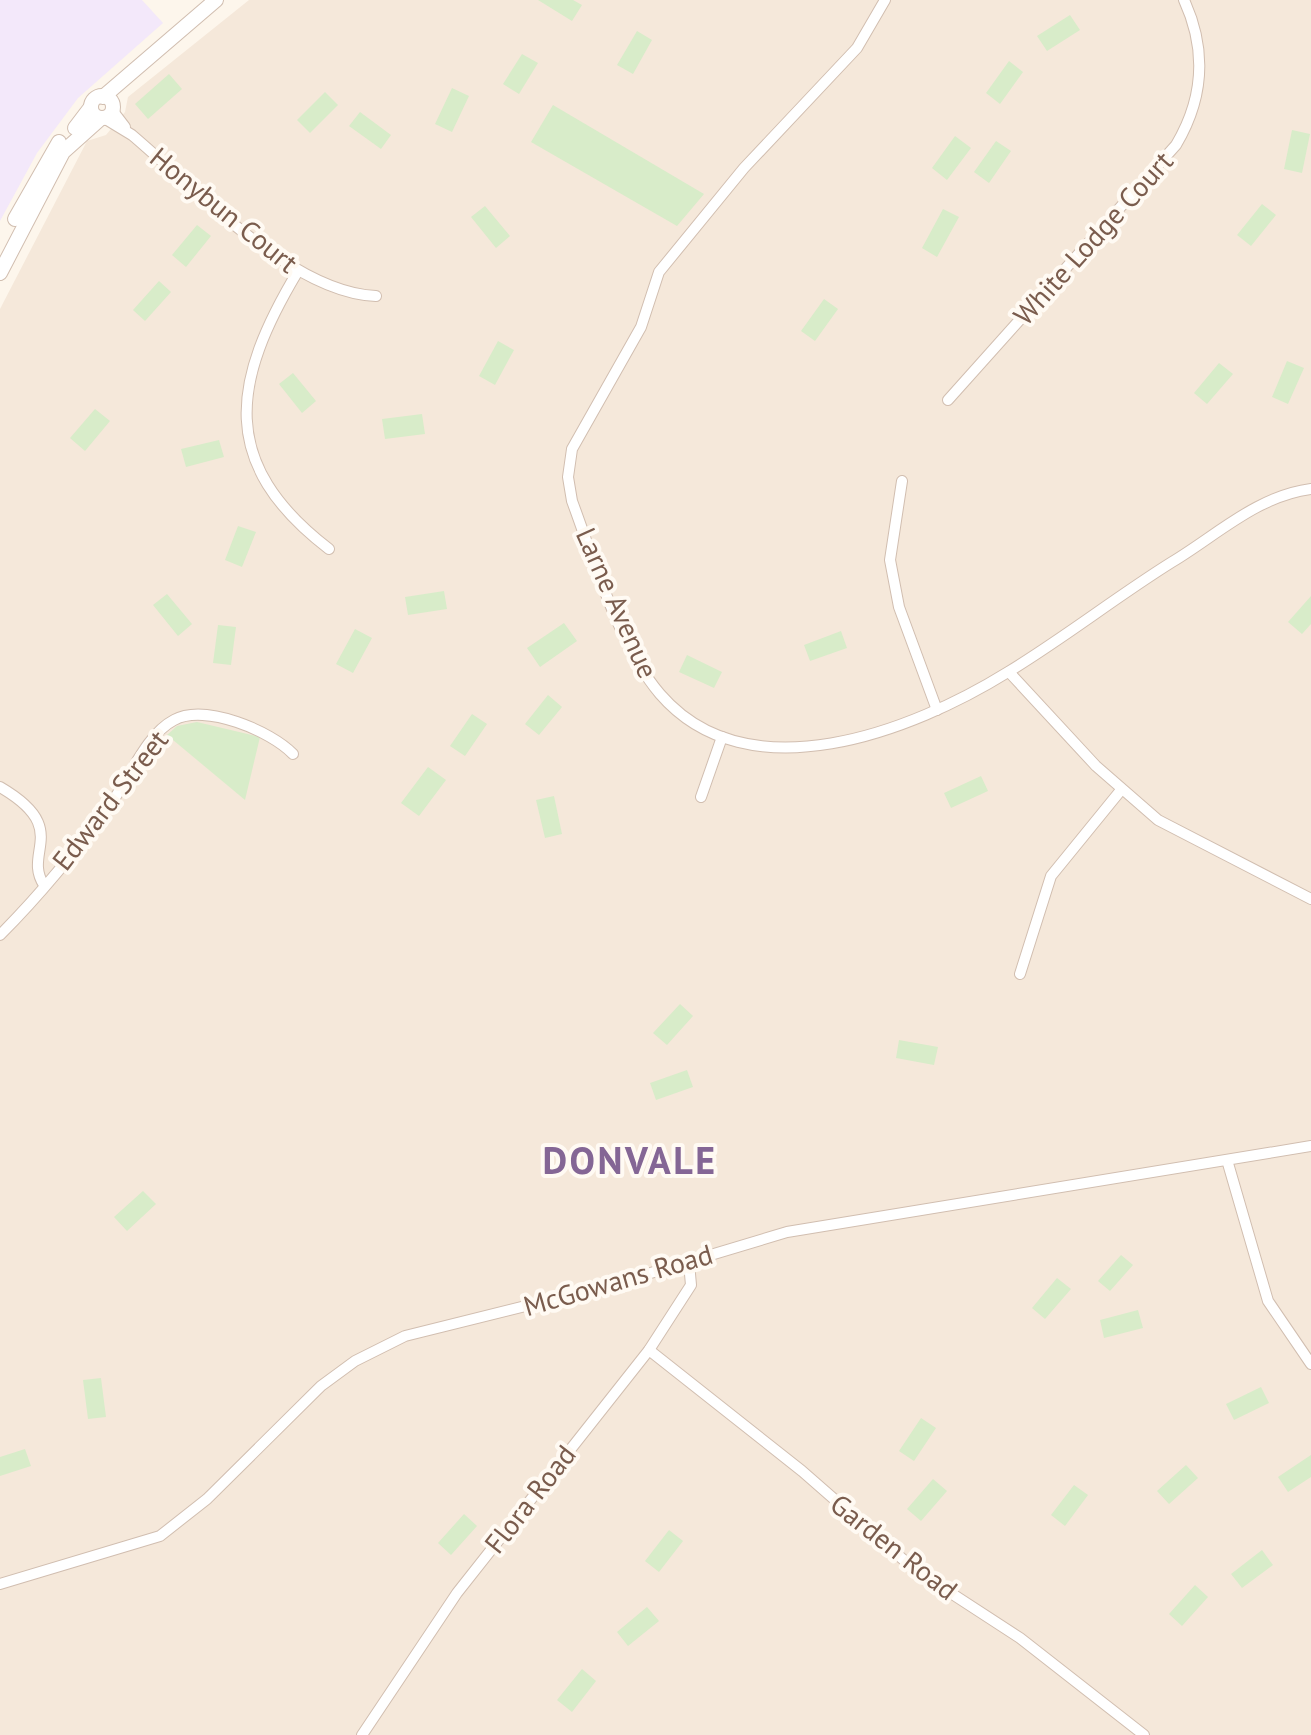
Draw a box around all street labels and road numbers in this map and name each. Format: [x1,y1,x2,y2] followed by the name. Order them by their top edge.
[143,139,306,281] street label: Honybun Court
[1005,143,1181,332] street label: White Lodge Court
[568,522,667,684] street label: Larne Avenue
[43,722,176,877] street label: Edward Street
[519,1235,717,1324] street label: McGowans Road
[476,1437,584,1560] street label: Flora Road
[823,1485,966,1608] street label: Garden Road

